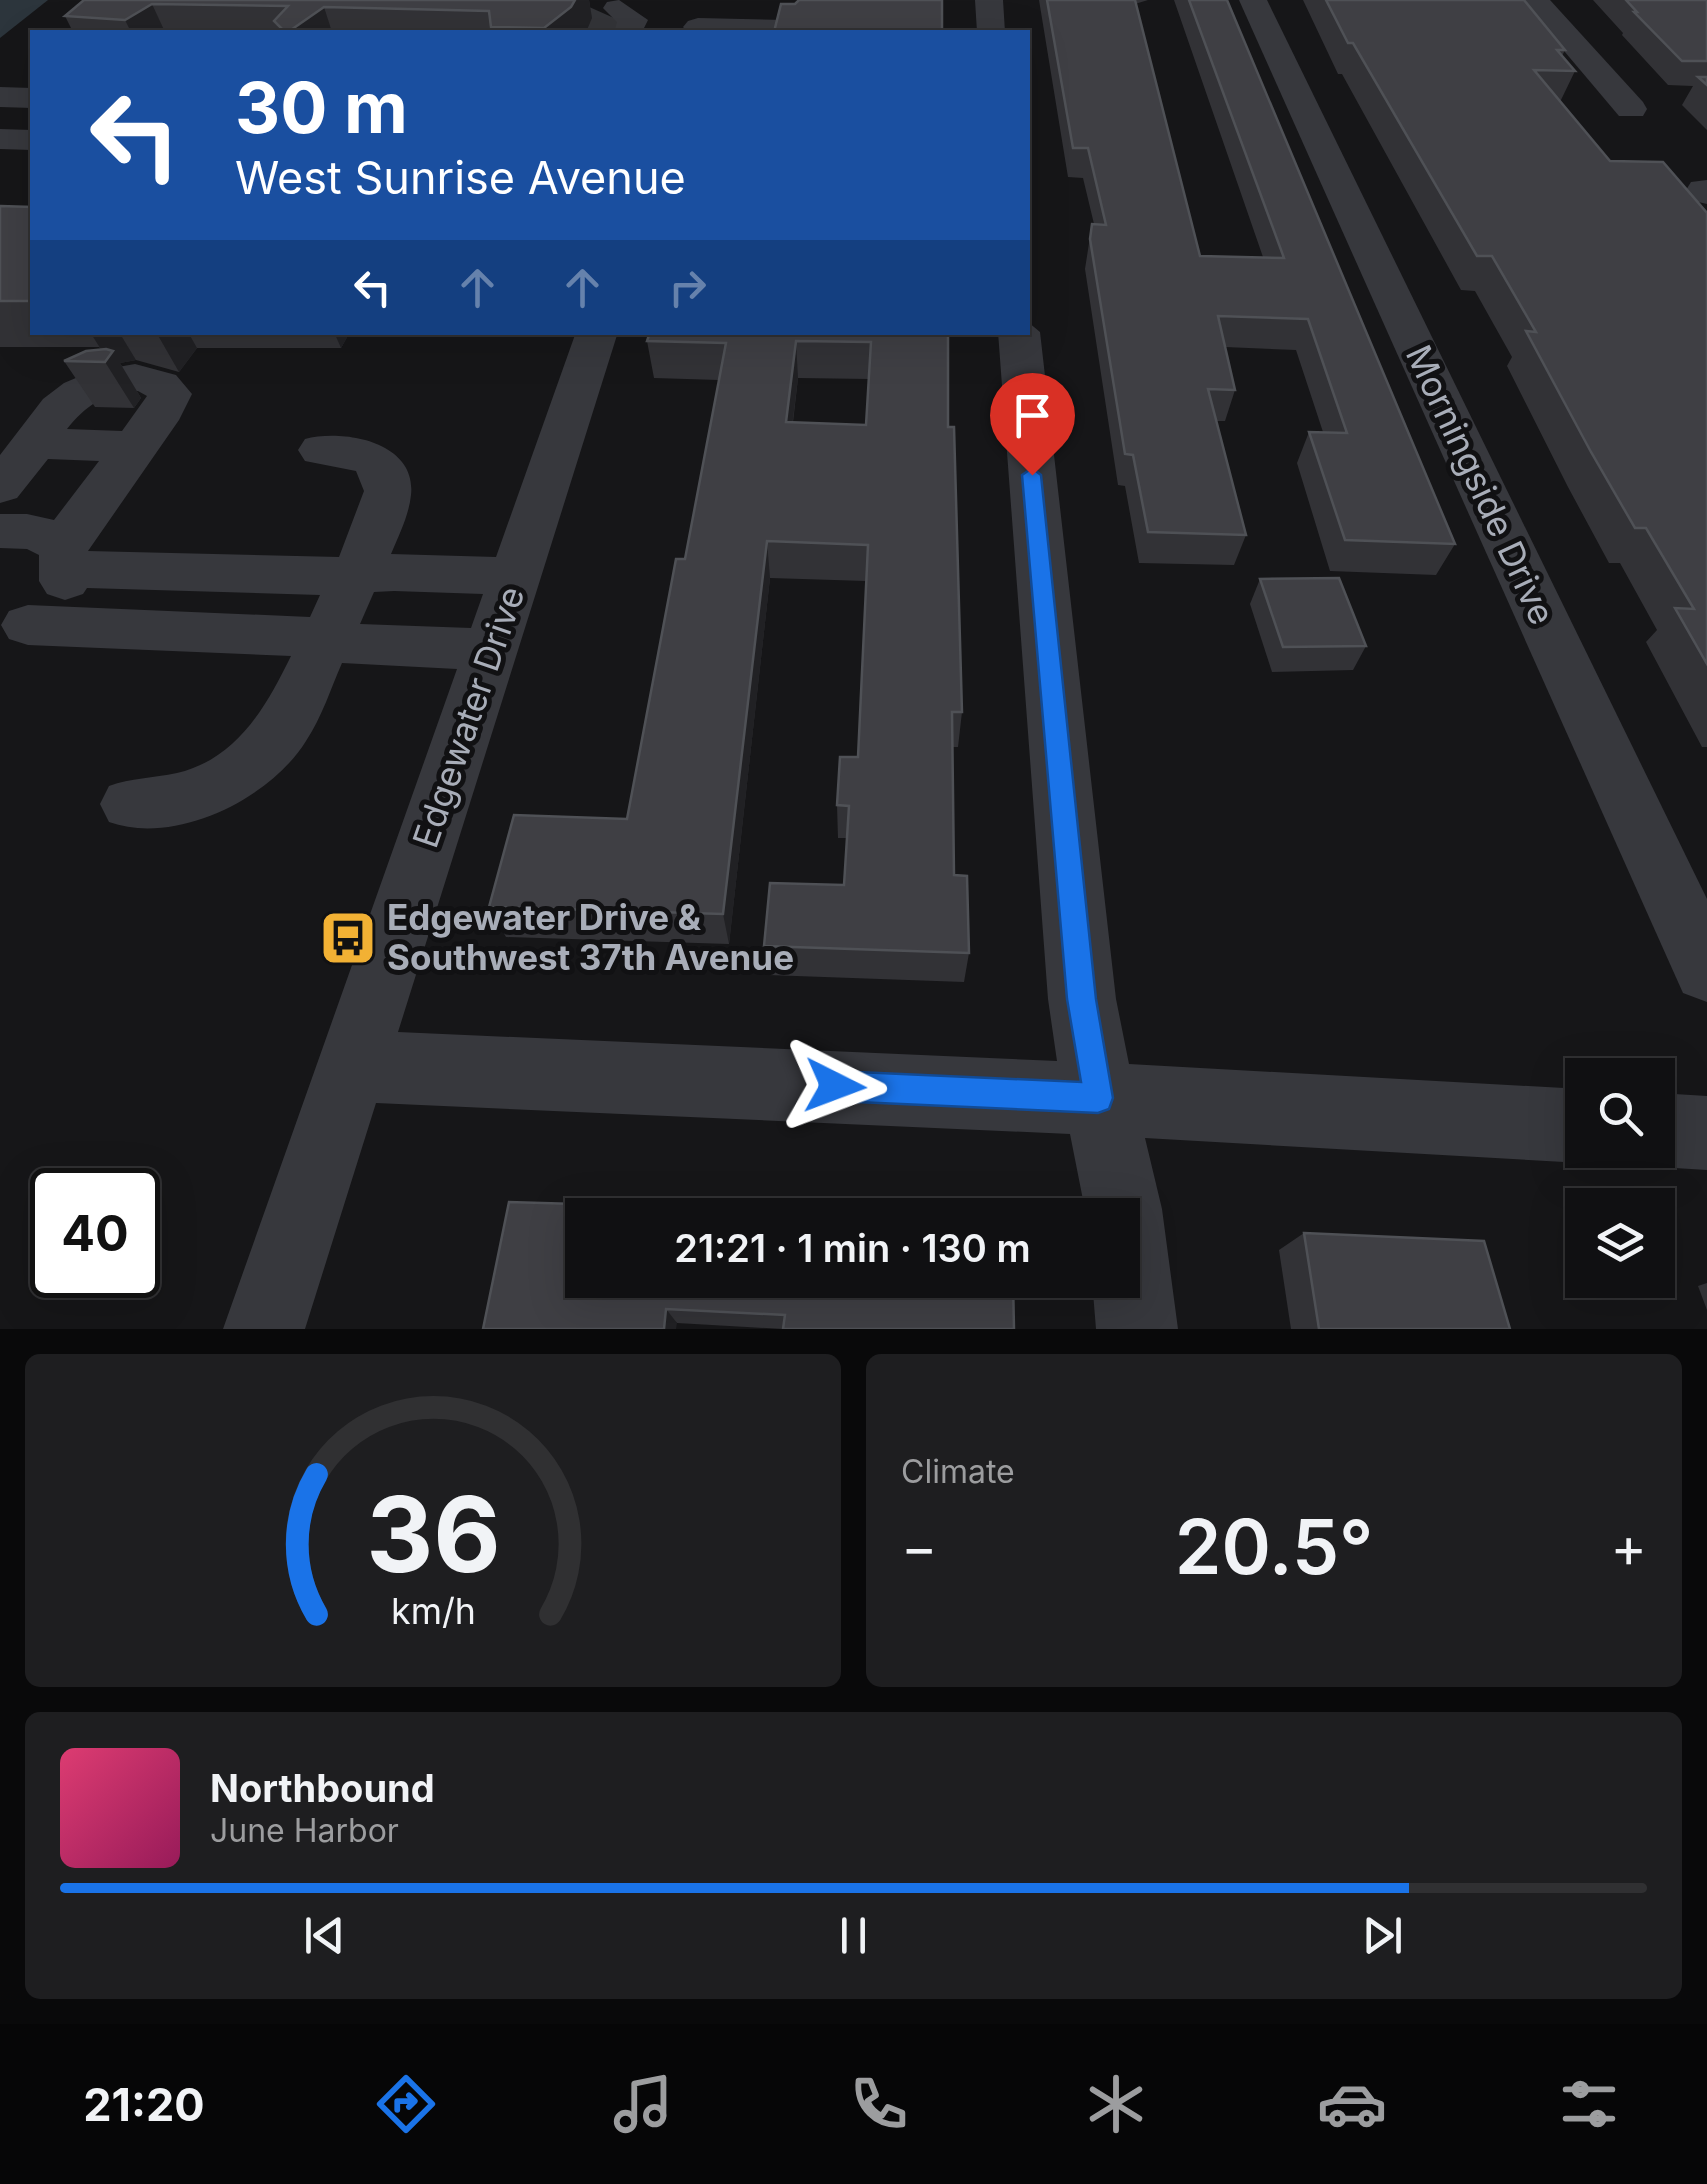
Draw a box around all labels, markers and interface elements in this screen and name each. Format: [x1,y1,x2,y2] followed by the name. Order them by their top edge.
[235,65,408,150] text: 30 m
[70,70,200,200] icon: left
[235,150,686,205] text: West Sunrise Avenue
[345,260,400,315] icon: left
[450,260,505,315] icon: ahead
[555,260,610,315] icon: ahead
[660,260,715,315] icon: right
[1398,338,1564,631] street label: Morningside Drive
[990,373,1075,476] pin
[1005,388,1060,443] icon: arrive
[404,581,532,853] street label: Edgewater Drive
[387,896,794,978] place label: Edgewater Drive & Southwest 37th Avenue
[318,908,378,968] bus stop icon: Edgewater Drive & Southwest 37th Avenue
[783,1034,887,1138] position arrow
[1565,1058,1675,1298] map controls
[1565,1058,1675,1168] button: search
[30,1168,160,1298] speed limit sign: 40
[1565,1188,1675,1298] button: layers
[674,1225,1031,1271] text: 21:21 · 1 min · 130 m
[901,1452,1015,1491] text: Climate
[366,1471,500,1597] text: 36
[1175,1501,1373,1592] text: 20.5°
[901,1514,937,1580] text: −
[1611,1514,1647,1580] text: +
[391,1589,475,1633] text: km/h
[210,1765,435,1811] text: Northbound
[210,1811,399,1850] text: June Harbor
[297,1908,352,1963] icon: previous
[826,1908,881,1963] icon: pause
[1355,1908,1410,1963] icon: next
[371,2069,441,2139] icon: directions
[608,2069,678,2139] icon: music
[844,2069,914,2139] icon: phone
[1081,2069,1151,2139] icon: climate
[1317,2069,1387,2139] icon: car
[1554,2069,1624,2139] icon: filters
[83,2077,205,2132] text: 21:20

